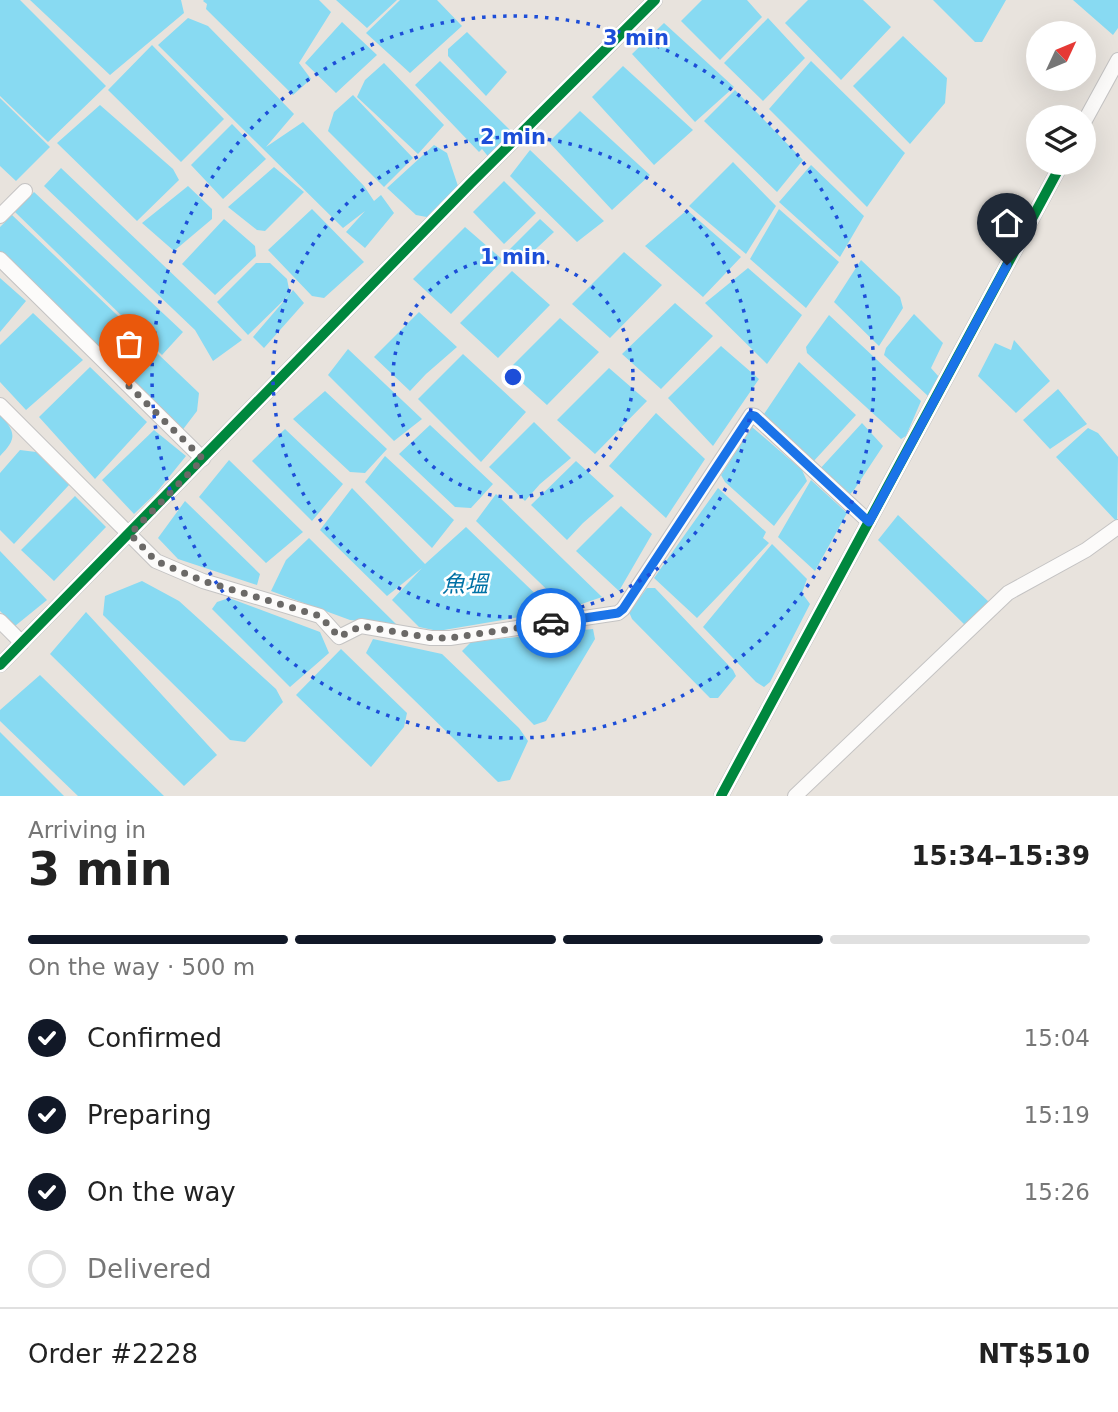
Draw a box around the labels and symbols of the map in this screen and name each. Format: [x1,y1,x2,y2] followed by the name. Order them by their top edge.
[1026,21,1096,91] north arrow
[603,26,669,50] text: 3 min
[480,125,546,149] text: 2 min
[977,193,1037,265] pin
[480,245,546,269] text: 1 min
[99,314,159,386] pin
[501,365,525,389] centre of rings
[442,571,490,597] water label: 魚塭
[516,588,586,658] courier

